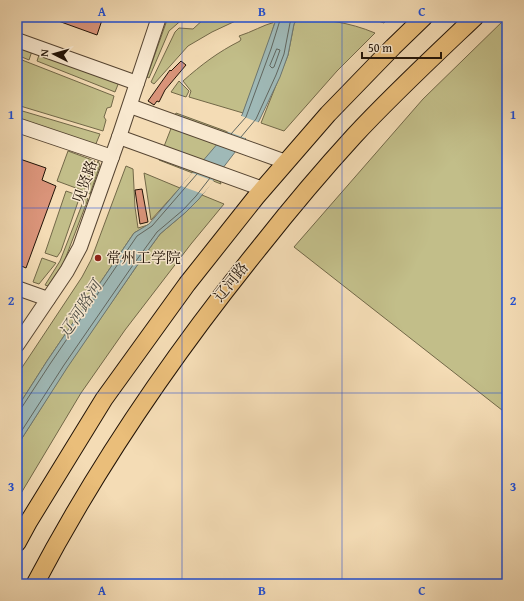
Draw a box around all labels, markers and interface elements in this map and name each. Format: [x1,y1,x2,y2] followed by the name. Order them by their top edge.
[98,2,107,21] text: A
[258,2,266,21] text: B
[418,2,426,21] text: C
[34,34,74,74] north arrow
[362,34,441,60] scale bar
[368,39,392,56] text: 50 m
[36,48,52,57] text: N
[8,105,14,124] text: 1
[510,105,516,124] text: 1
[67,157,102,207] street label: 见贤路
[106,247,181,268] place label: 常州工学院
[93,253,103,263] marker: 常州工学院
[208,258,253,306] street label: 辽河路
[53,273,109,342] water label: 辽河路河
[8,291,15,310] text: 2
[510,291,517,310] text: 2
[8,477,14,496] text: 3
[510,477,516,496] text: 3
[98,581,107,600] text: A
[258,581,266,600] text: B
[418,581,426,600] text: C

